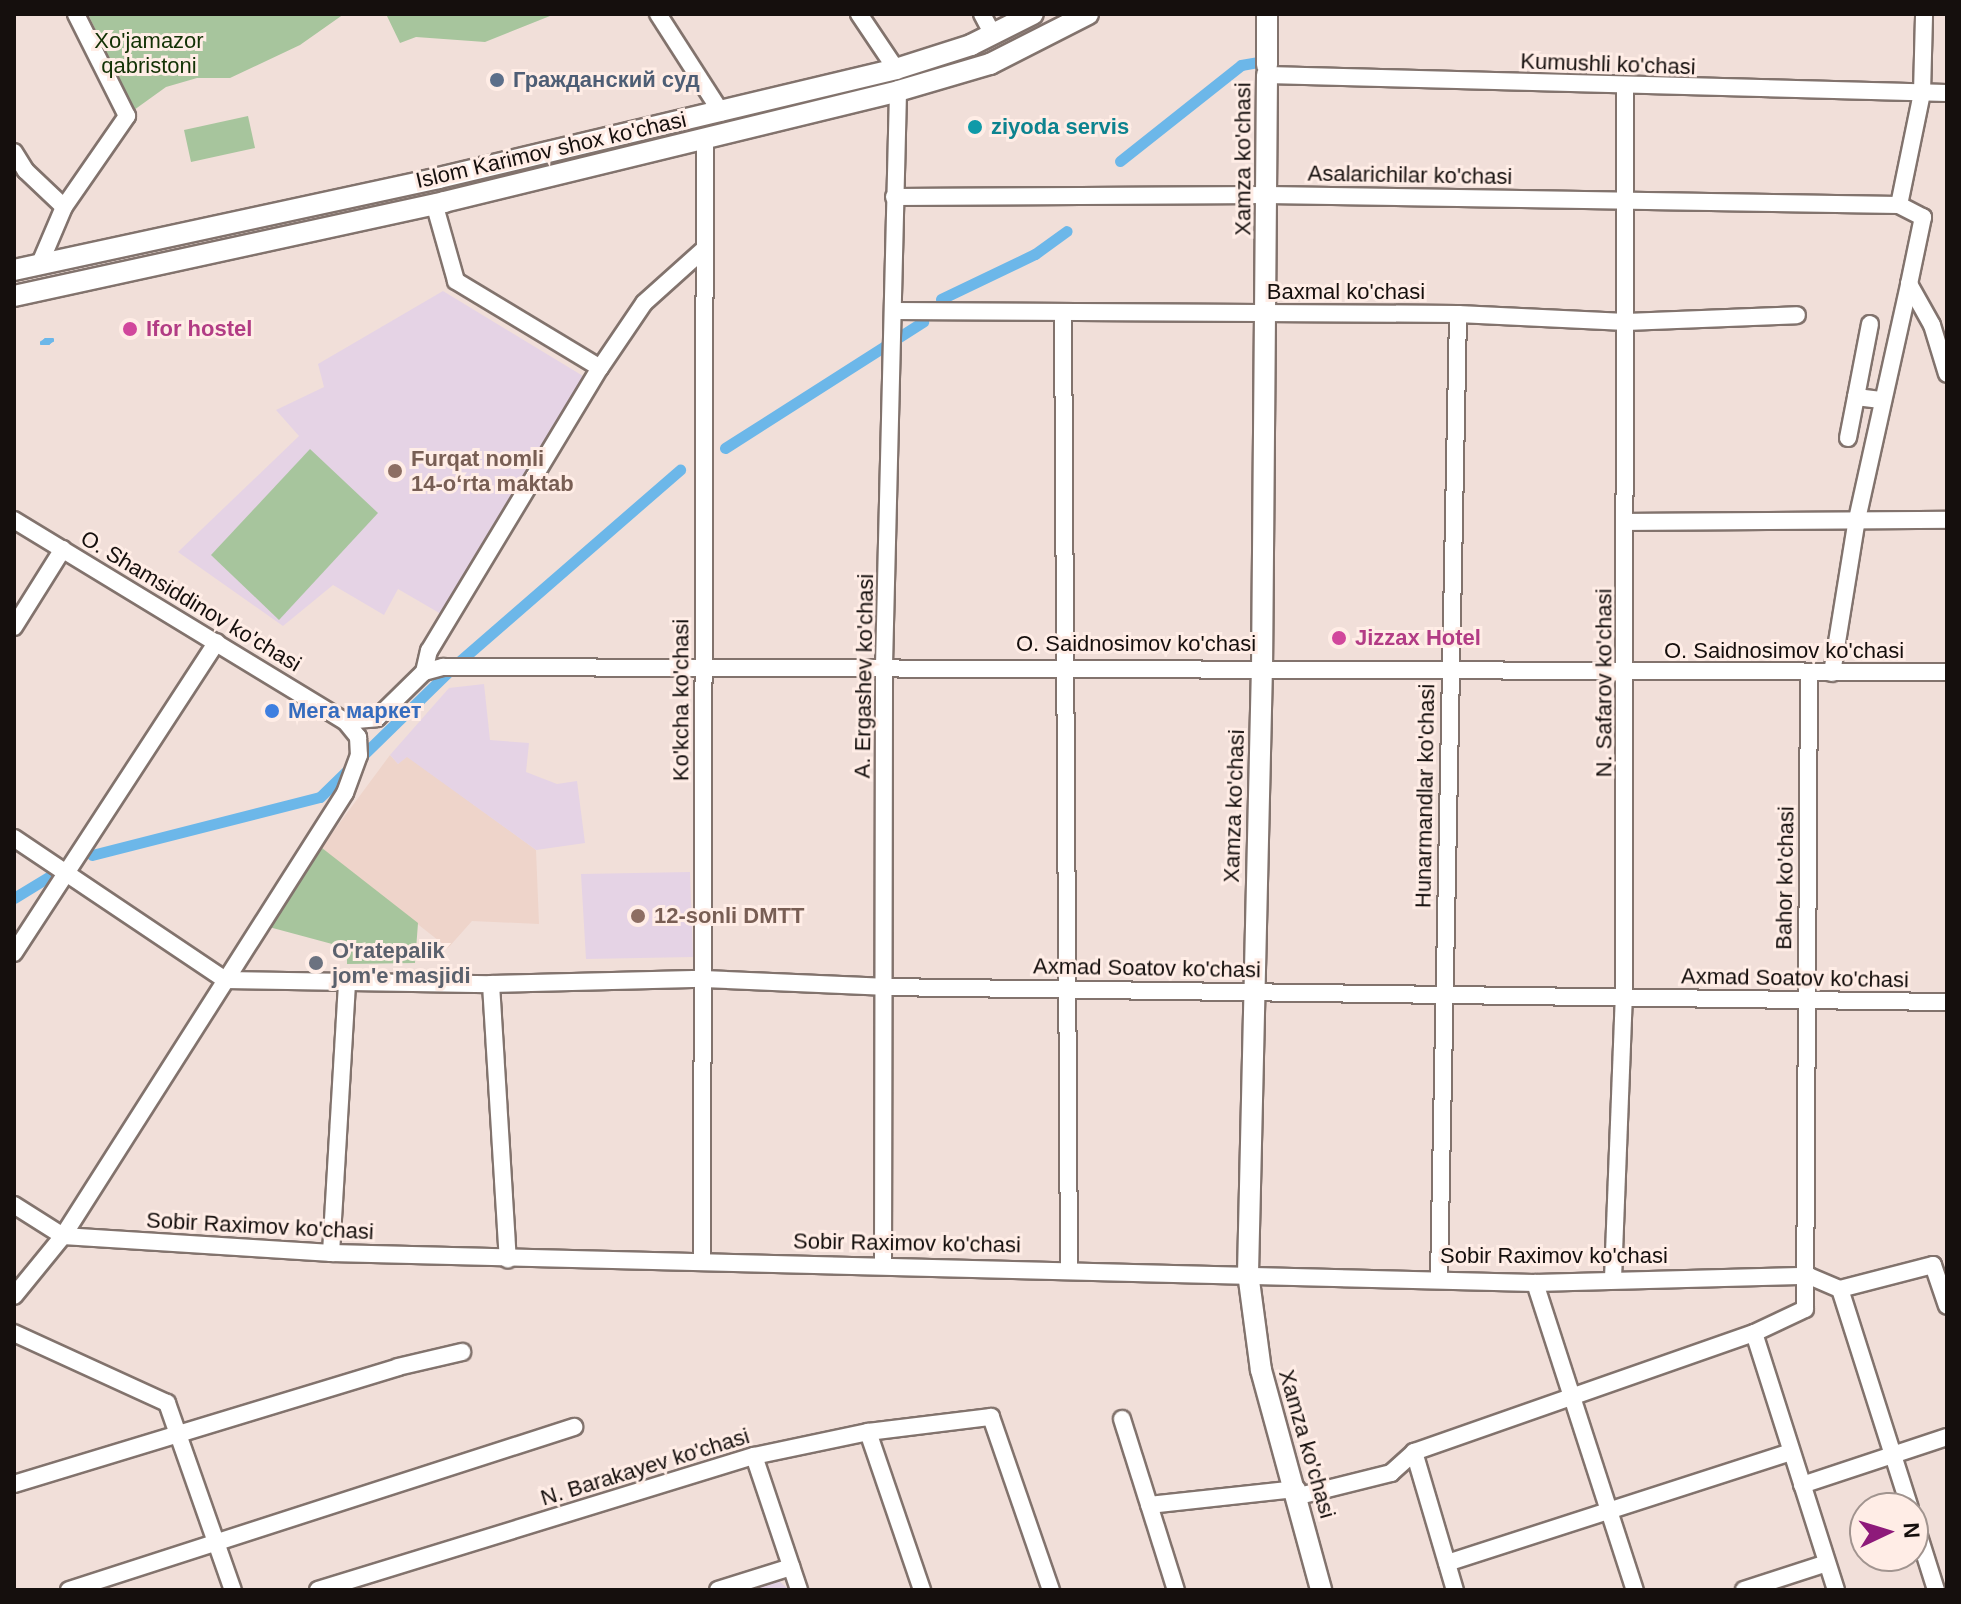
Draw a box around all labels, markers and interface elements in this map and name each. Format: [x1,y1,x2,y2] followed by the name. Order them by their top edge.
[94,27,204,78] park label: Xo'jamazor qabristoni
[1520,48,1696,80] street label: Kumushli ko'chasi
[513,67,700,93] place label: Гражданский суд
[488,71,506,89] marker: Гражданский суд
[1230,82,1256,236] street label: Xamza ko'chasi
[413,106,689,194] street label: Islom Karimov shox ko'chasi
[991,114,1129,140] place label: ziyoda servis
[966,118,984,136] marker: ziyoda servis
[1307,160,1513,190] street label: Asalarichilar ko'chasi
[1267,279,1425,305] street label: Baxmal ko'chasi
[146,316,252,342] place label: Ifor hostel
[121,320,139,338] marker: Ifor hostel
[411,445,574,496] place label: Furqat nomli 14-oʻrta maktab
[386,462,404,480] marker: Furqat nomli 14-oʻrta maktab
[76,525,306,677] street label: O. Shamsiddinov ko'chasi
[849,573,879,779] street label: A. Ergashev ko'chasi
[1591,589,1617,777] street label: N. Safarov ko'chasi
[668,619,694,781] street label: Ko'kcha ko'chasi
[1355,625,1481,651] place label: Jizzax Hotel
[1330,629,1348,647] marker: Jizzax Hotel
[1016,631,1256,657] street label: O. Saidnosimov ko'chasi
[1664,638,1904,664] street label: O. Saidnosimov ko'chasi
[1410,684,1440,908] street label: Hunarmandlar ko'chasi
[288,698,421,724] place label: Мега маркет
[263,702,281,720] marker: Мега маркет
[1218,729,1250,883] street label: Xamza ko'chasi
[1771,806,1799,950] street label: Bahor ko'chasi
[654,903,804,929] place label: 12-sonli DMTT
[629,907,647,925] marker: 12-sonli DMTT
[332,937,470,988] place label: O'ratepalik jom'e masjidi
[1033,953,1261,983] street label: Axmad Soatov ko'chasi
[307,954,325,972] marker: O'ratepalik jom'e masjidi
[1681,963,1909,993] street label: Axmad Soatov ko'chasi
[145,1207,375,1245] street label: Sobir Raximov ko'chasi
[793,1228,1021,1258] street label: Sobir Raximov ko'chasi
[1440,1243,1668,1269] street label: Sobir Raximov ko'chasi
[1273,1367,1341,1521] street label: Xamza ko'chasi
[537,1423,753,1511] street label: N. Barakayev ko'chasi
[1849,1492,1929,1572] north arrow
[1898,1522,1924,1539] text: N

